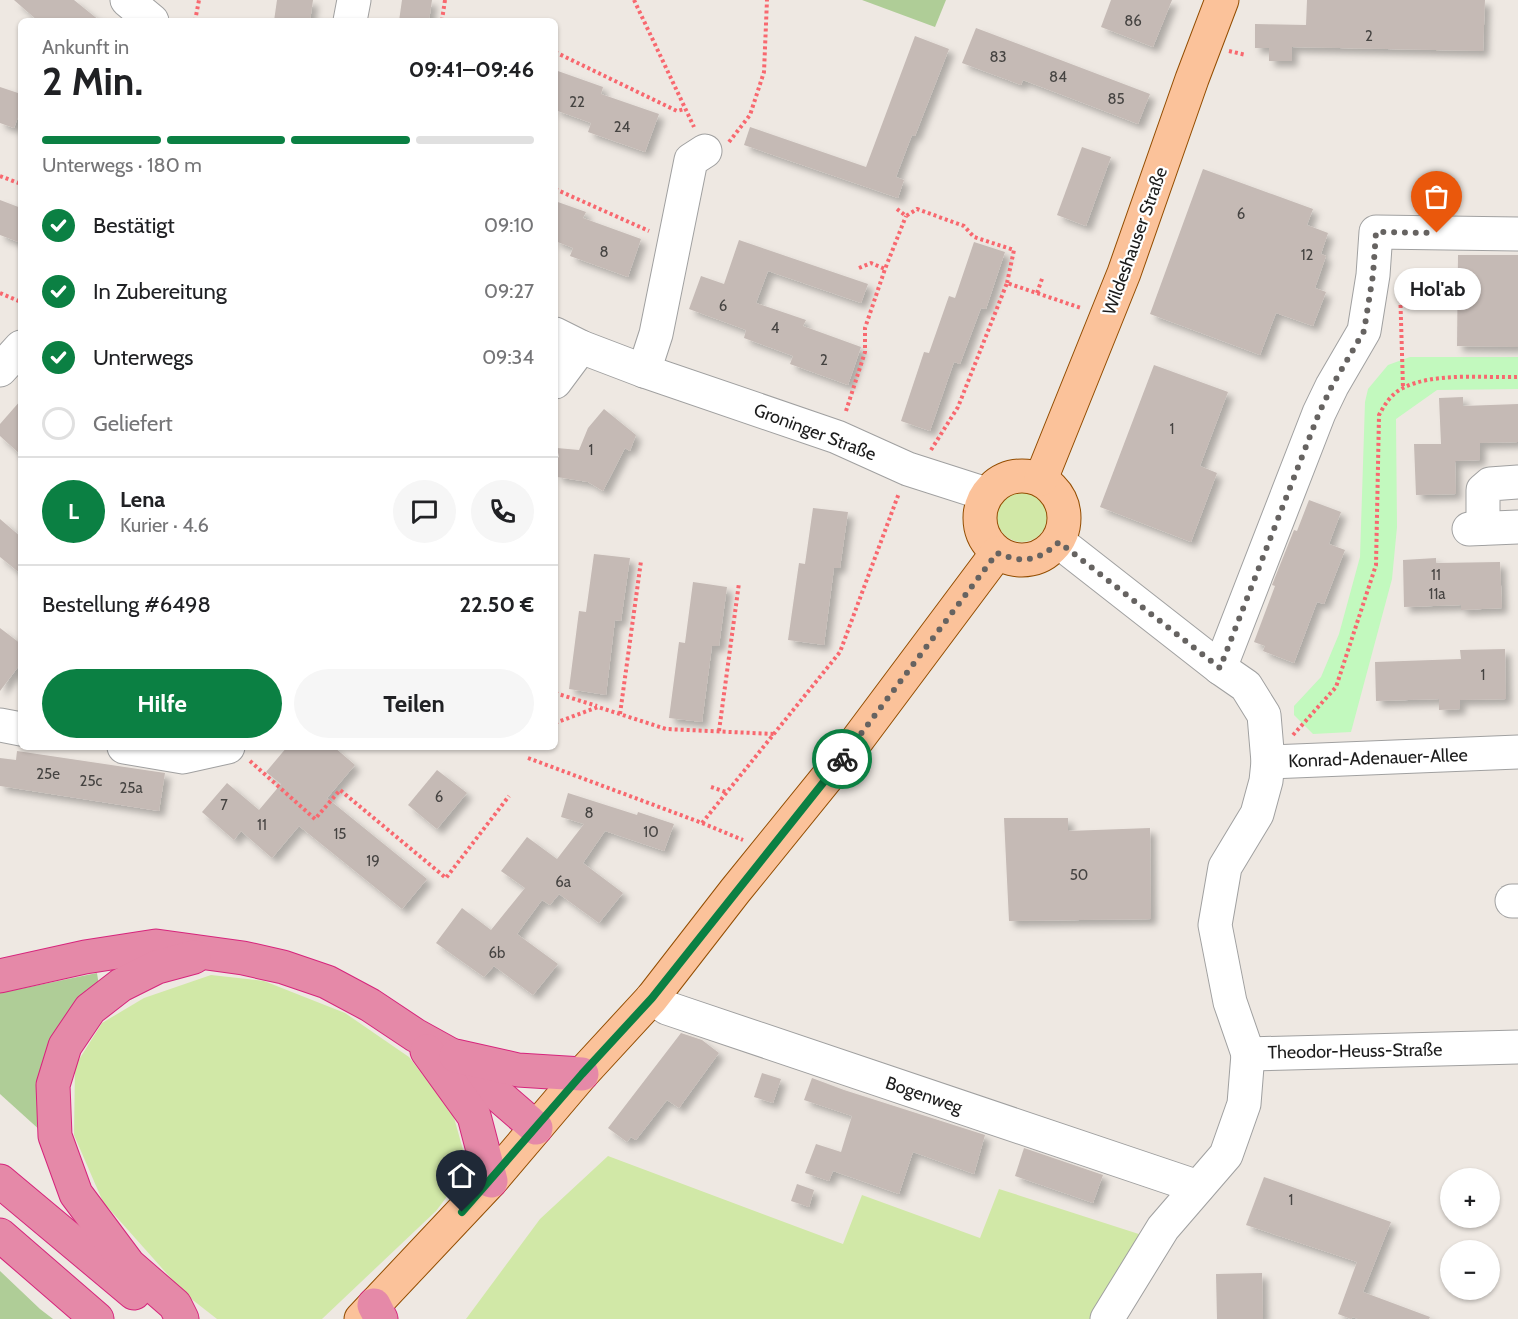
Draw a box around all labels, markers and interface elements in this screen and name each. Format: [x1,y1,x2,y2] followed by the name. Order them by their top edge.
[1124,12,1142,30] house number: 86
[1365,27,1373,45] house number: 2
[42,35,129,59] text: Ankunft in
[989,48,1007,66] house number: 83
[409,56,534,83] text: 09:41–09:46
[42,57,143,105] text: 2 Min.
[1049,68,1067,86] house number: 84
[1107,90,1125,108] house number: 85
[569,93,585,111] house number: 22
[614,118,631,136] house number: 24
[42,153,202,177] text: Unterwegs · 180 m
[1098,164,1172,318] street label: Wildeshauser Straße
[1411,171,1462,233] pin
[1420,180,1453,213] icon: bag
[1237,205,1245,223] house number: 6
[42,209,75,242] icon: check
[93,212,175,239] text: Bestätigt
[484,213,534,237] text: 09:10
[599,243,609,261] house number: 8
[1301,246,1314,264] house number: 12
[1394,269,1480,311] callout: Hol'ab
[42,275,75,308] icon: check
[1410,277,1465,301] text: Hol'ab
[93,278,227,305] text: In Zubereitung
[484,279,534,303] text: 09:27
[719,297,727,315] house number: 6
[771,319,780,337] house number: 4
[42,341,75,374] icon: check
[93,344,193,371] text: Unterwegs
[482,345,534,369] text: 09:34
[820,351,828,369] house number: 2
[751,399,879,465] street label: Groninger Straße
[93,410,173,437] text: Geliefert
[1170,420,1174,438] house number: 1
[589,441,593,459] house number: 1
[393,480,456,543] button: chat
[471,480,534,543] button: phone
[120,486,165,513] text: Lena
[68,498,79,525] text: L
[120,513,209,537] text: Kurier · 4.6
[1431,566,1441,584] house number: 11
[1429,585,1446,603] house number: 11a
[42,591,211,618] text: Bestellung #6498
[459,591,534,618] text: 22.50 €
[1481,666,1485,684] house number: 1
[42,669,282,738] button: Hilfe
[294,669,534,738] button: Teilen
[812,729,872,789] courier
[826,743,859,776] icon: bike
[1288,744,1468,772] street label: Konrad-Adenauer-Allee
[36,765,60,783] house number: 25e
[80,772,103,790] house number: 25c
[119,779,143,797] house number: 25a
[435,788,443,806] house number: 6
[220,796,228,814] house number: 7
[584,804,594,822] house number: 8
[257,816,267,834] house number: 11
[643,823,659,841] house number: 10
[333,825,347,843] house number: 15
[366,852,380,870] house number: 19
[1070,866,1088,884] house number: 50
[555,873,572,891] house number: 6a
[489,944,505,962] house number: 6b
[1268,1038,1442,1064] street label: Theodor-Heuss-Straße
[883,1072,966,1119] street label: Bogenweg
[436,1150,487,1212] pin
[445,1159,478,1192] icon: home
[1440,1168,1500,1300] map controls
[1440,1168,1500,1228] button: +
[1289,1191,1293,1209] house number: 1
[1440,1240,1500,1300] button: −

